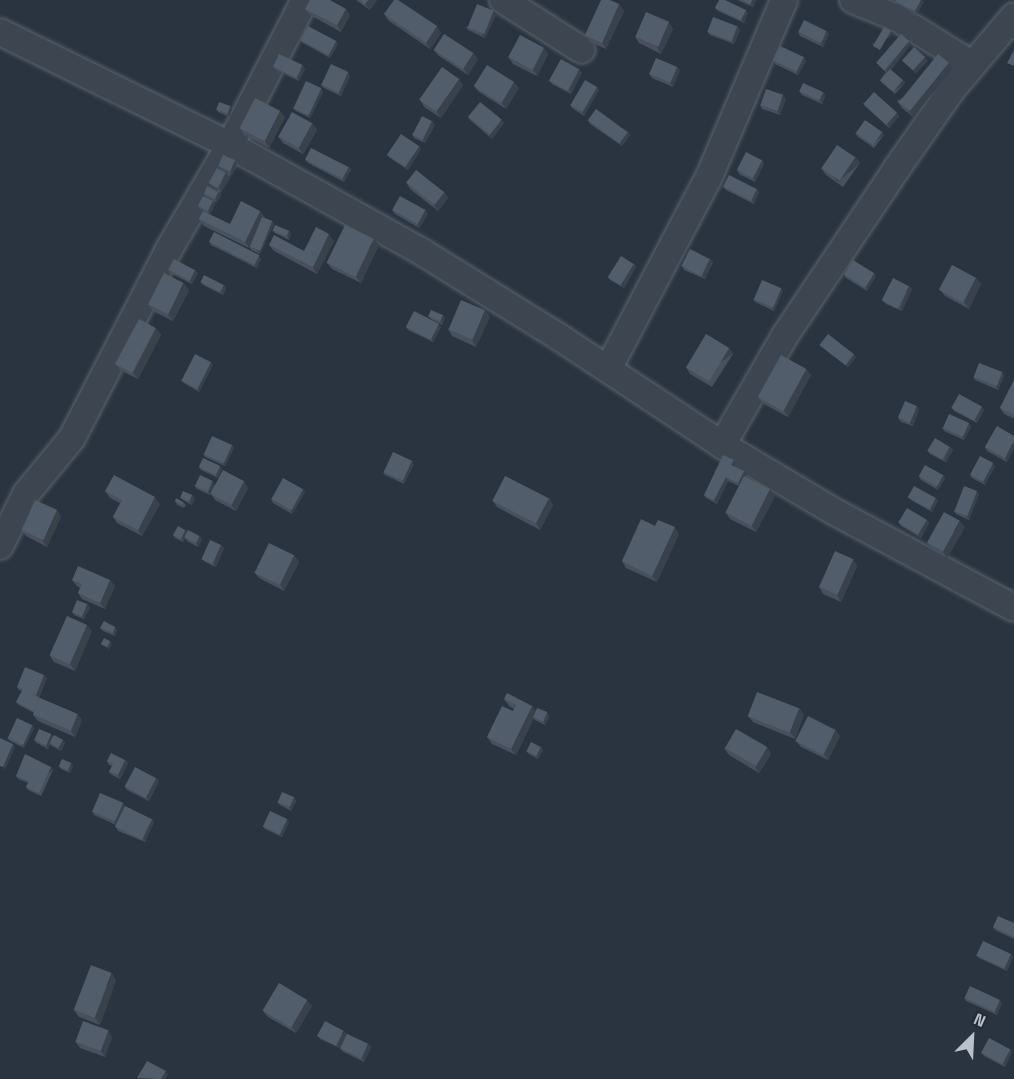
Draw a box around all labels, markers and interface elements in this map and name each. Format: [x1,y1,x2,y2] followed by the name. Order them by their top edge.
[942,1007,1002,1067] north arrow
[970,1008,989,1032] text: N

